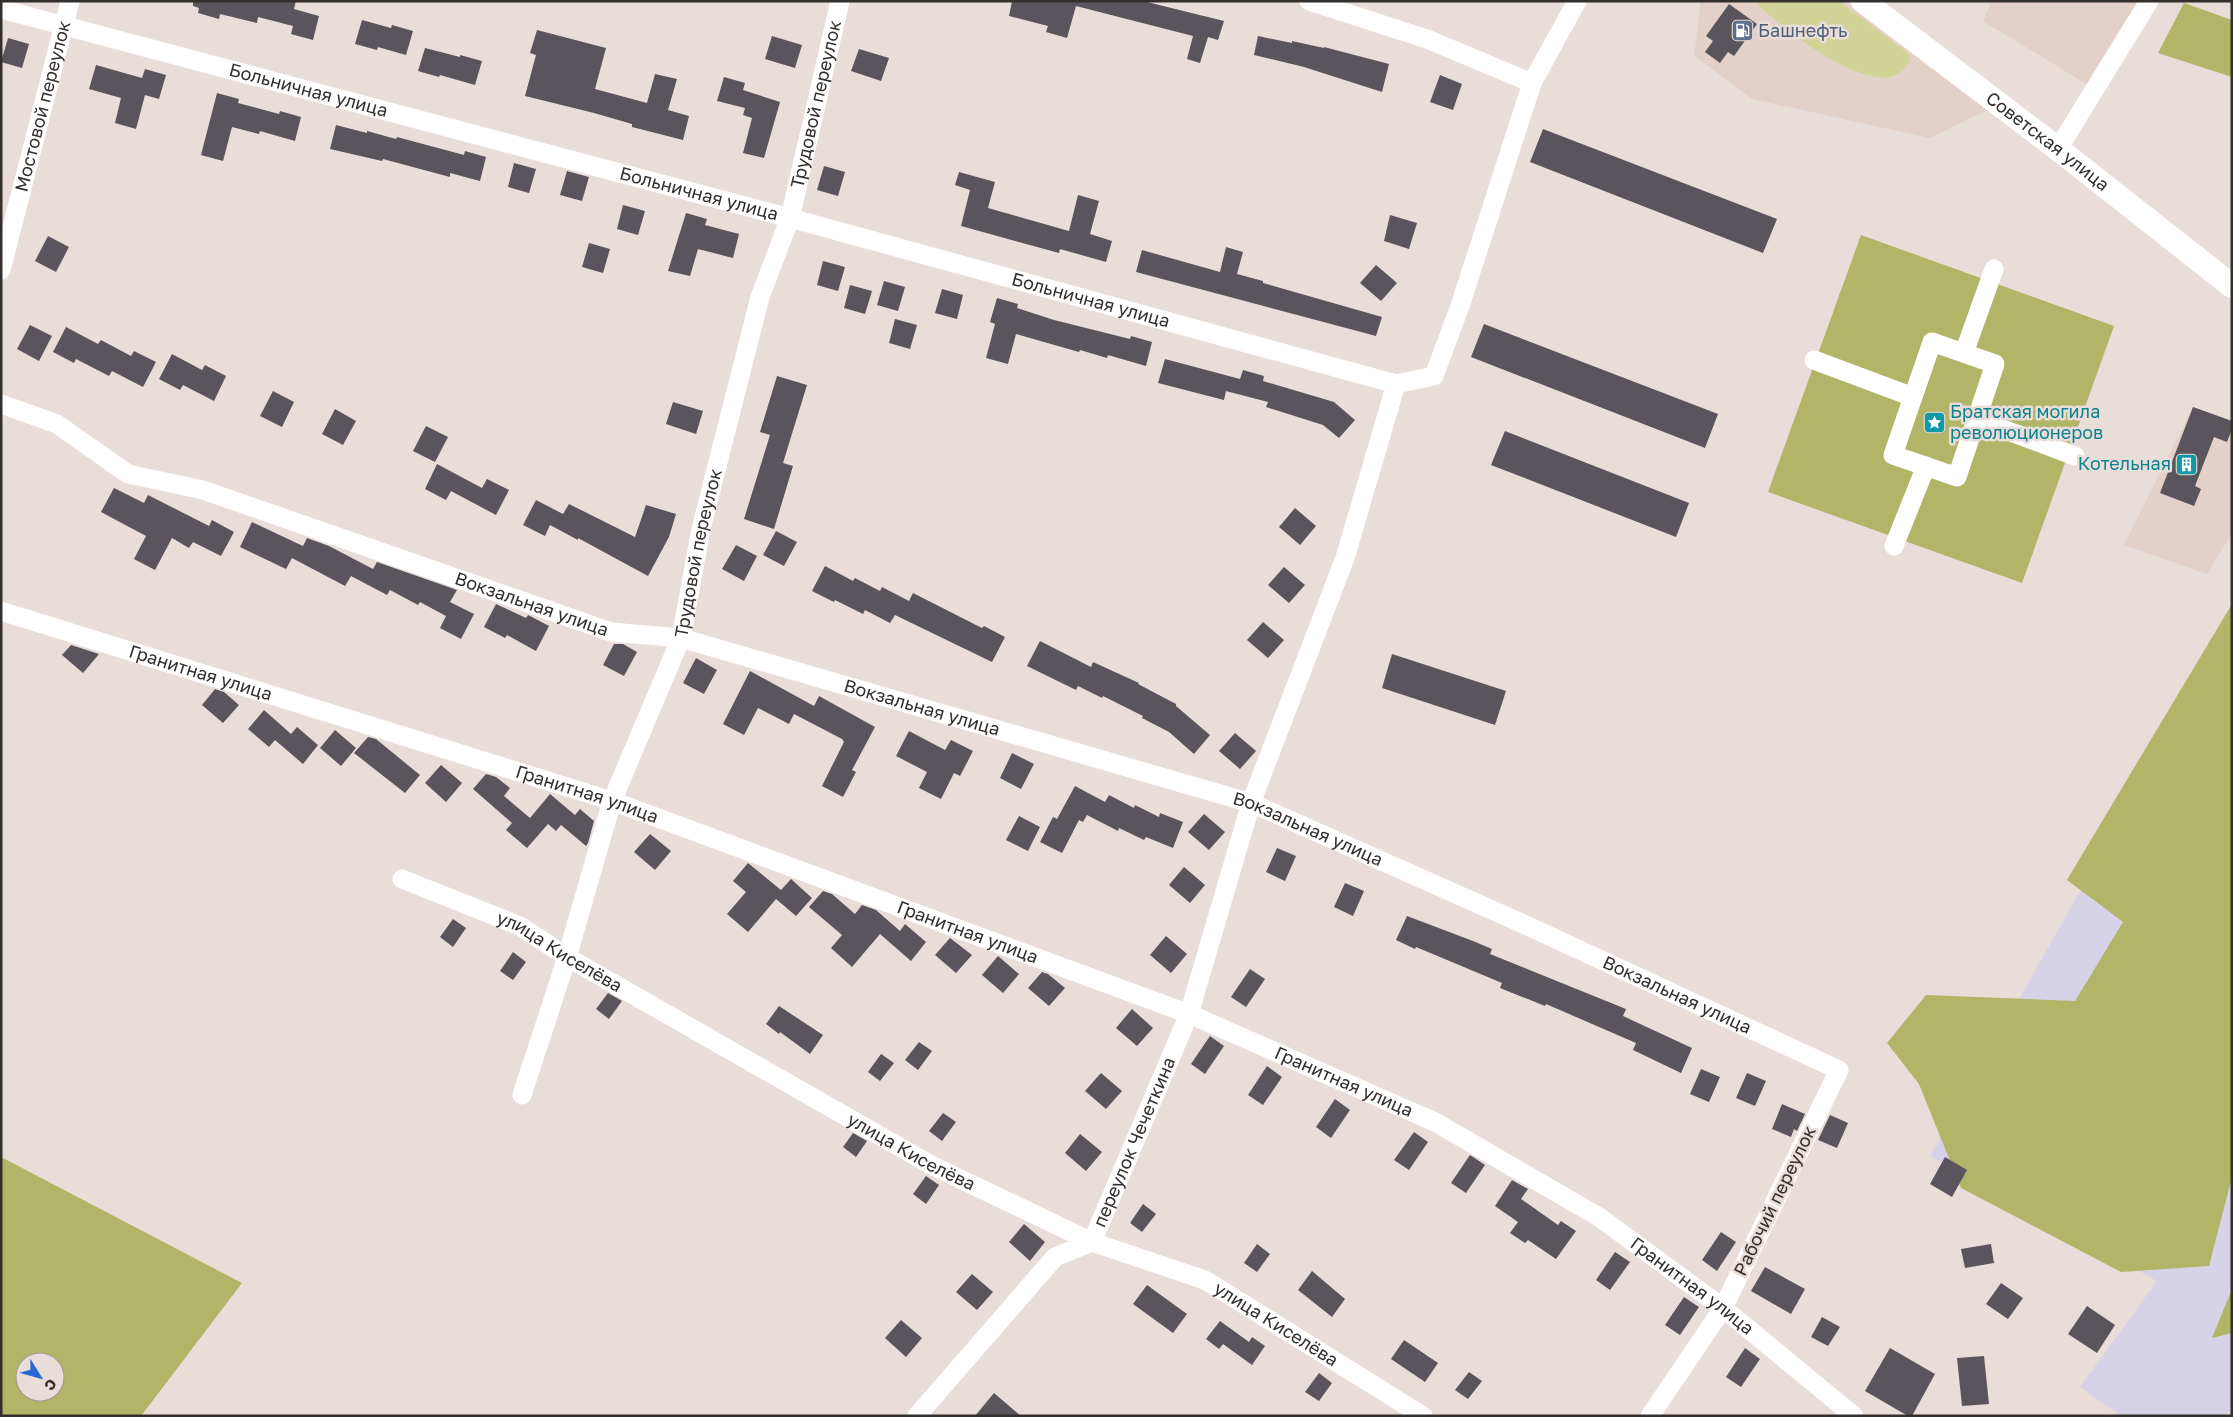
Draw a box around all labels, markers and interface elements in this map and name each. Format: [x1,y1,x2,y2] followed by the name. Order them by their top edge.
[10,18,75,194] street label: Мостовой переулок
[785,18,845,190] street label: Трудовой переулок
[1730,19,1754,43] fuel station icon: Башнефть
[1758,19,1848,41] place label: Башнефть
[227,58,390,121] street label: Больничная улица
[1982,86,2114,195] street label: Советская улица
[617,161,781,224] street label: Больничная улица
[1009,267,1173,332] street label: Больничная улица
[1950,400,2103,443] place label: Братская могила революционеров
[1922,410,1946,434] place icon: Братская могила революционеров
[2078,452,2171,474] place label: Котельная
[2175,452,2199,476] building icon: Котельная
[669,466,726,639] street label: Трудовой переулок
[452,567,612,640] street label: Вокзальная улица
[127,640,275,705] street label: Гранитная улица
[842,674,1003,740] street label: Вокзальная улица
[513,760,662,827] street label: Гранитная улица
[1231,786,1387,870] street label: Вокзальная улица
[894,895,1042,967] street label: Гранитная улица
[494,906,627,996] street label: улица Киселёва
[1600,950,1755,1038] street label: Вокзальная улица
[1272,1041,1417,1121] street label: Гранитная улица
[1088,1053,1179,1230] street label: переулок Чечеткина
[844,1108,979,1195] street label: улица Киселёва
[1728,1122,1820,1279] street label: Рабочий переулок
[1627,1232,1759,1339] street label: Гранитная улица
[1210,1277,1343,1370] street label: улица Киселёва
[15,1352,65,1402] north arrow
[41,1376,61,1394] text: С

